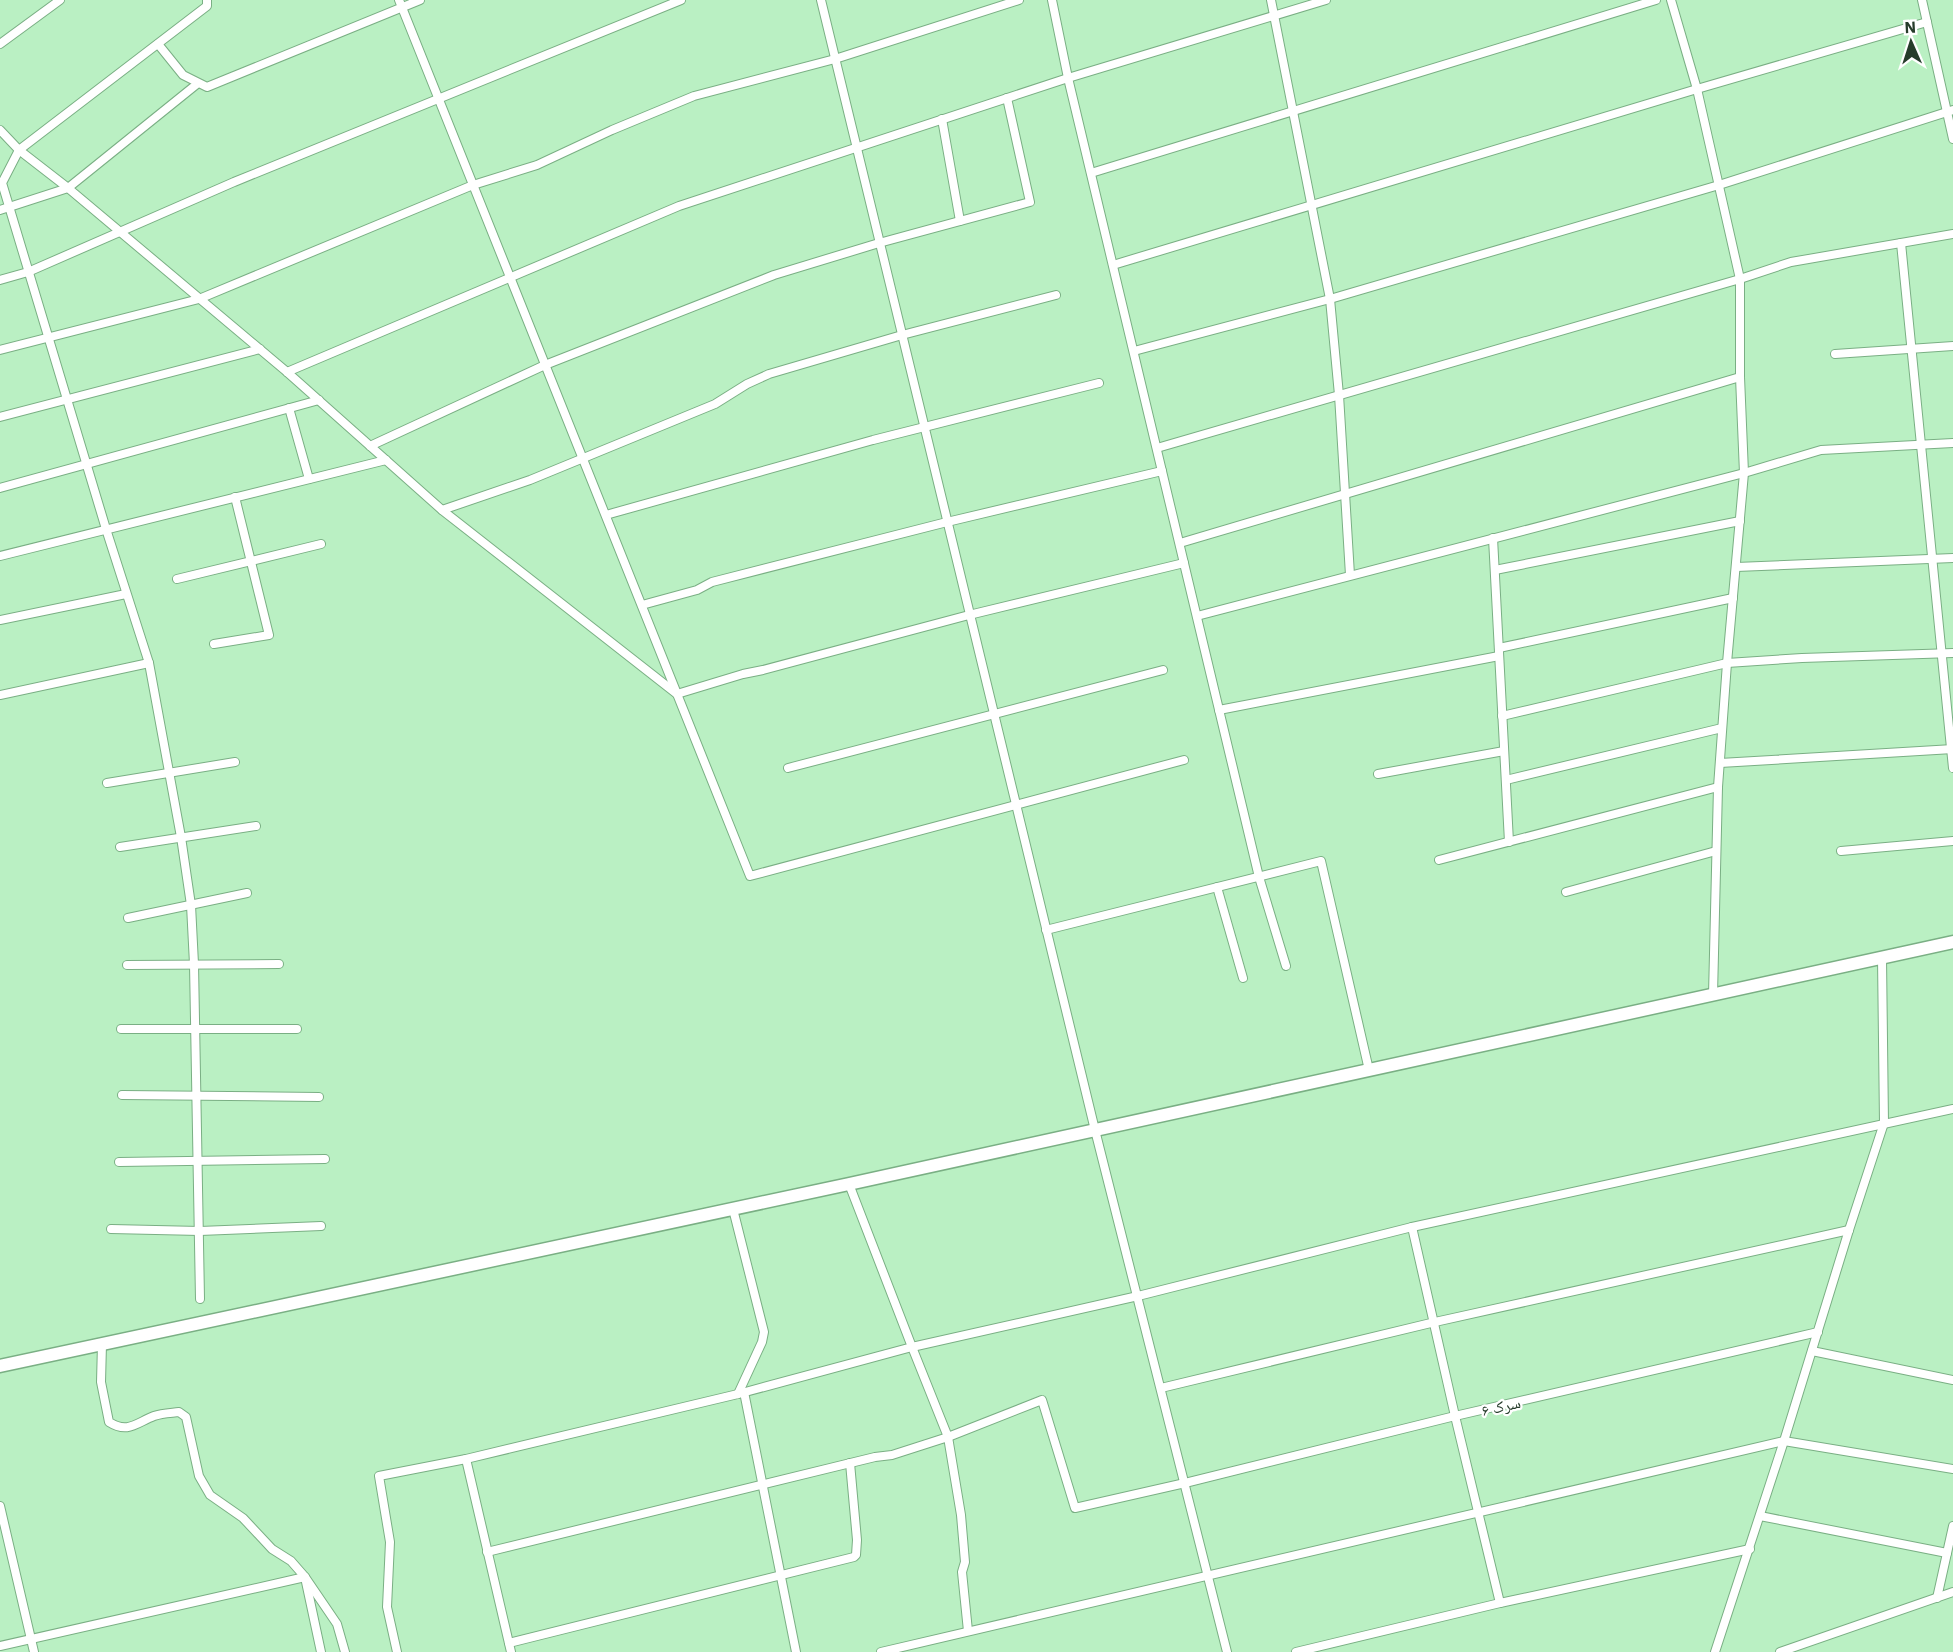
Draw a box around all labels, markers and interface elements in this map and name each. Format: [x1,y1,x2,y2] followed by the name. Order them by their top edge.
[1881,12,1941,72] north arrow
[1904,17,1917,37] text: N
[1479,1392,1523,1420] street label: سرک ۶

